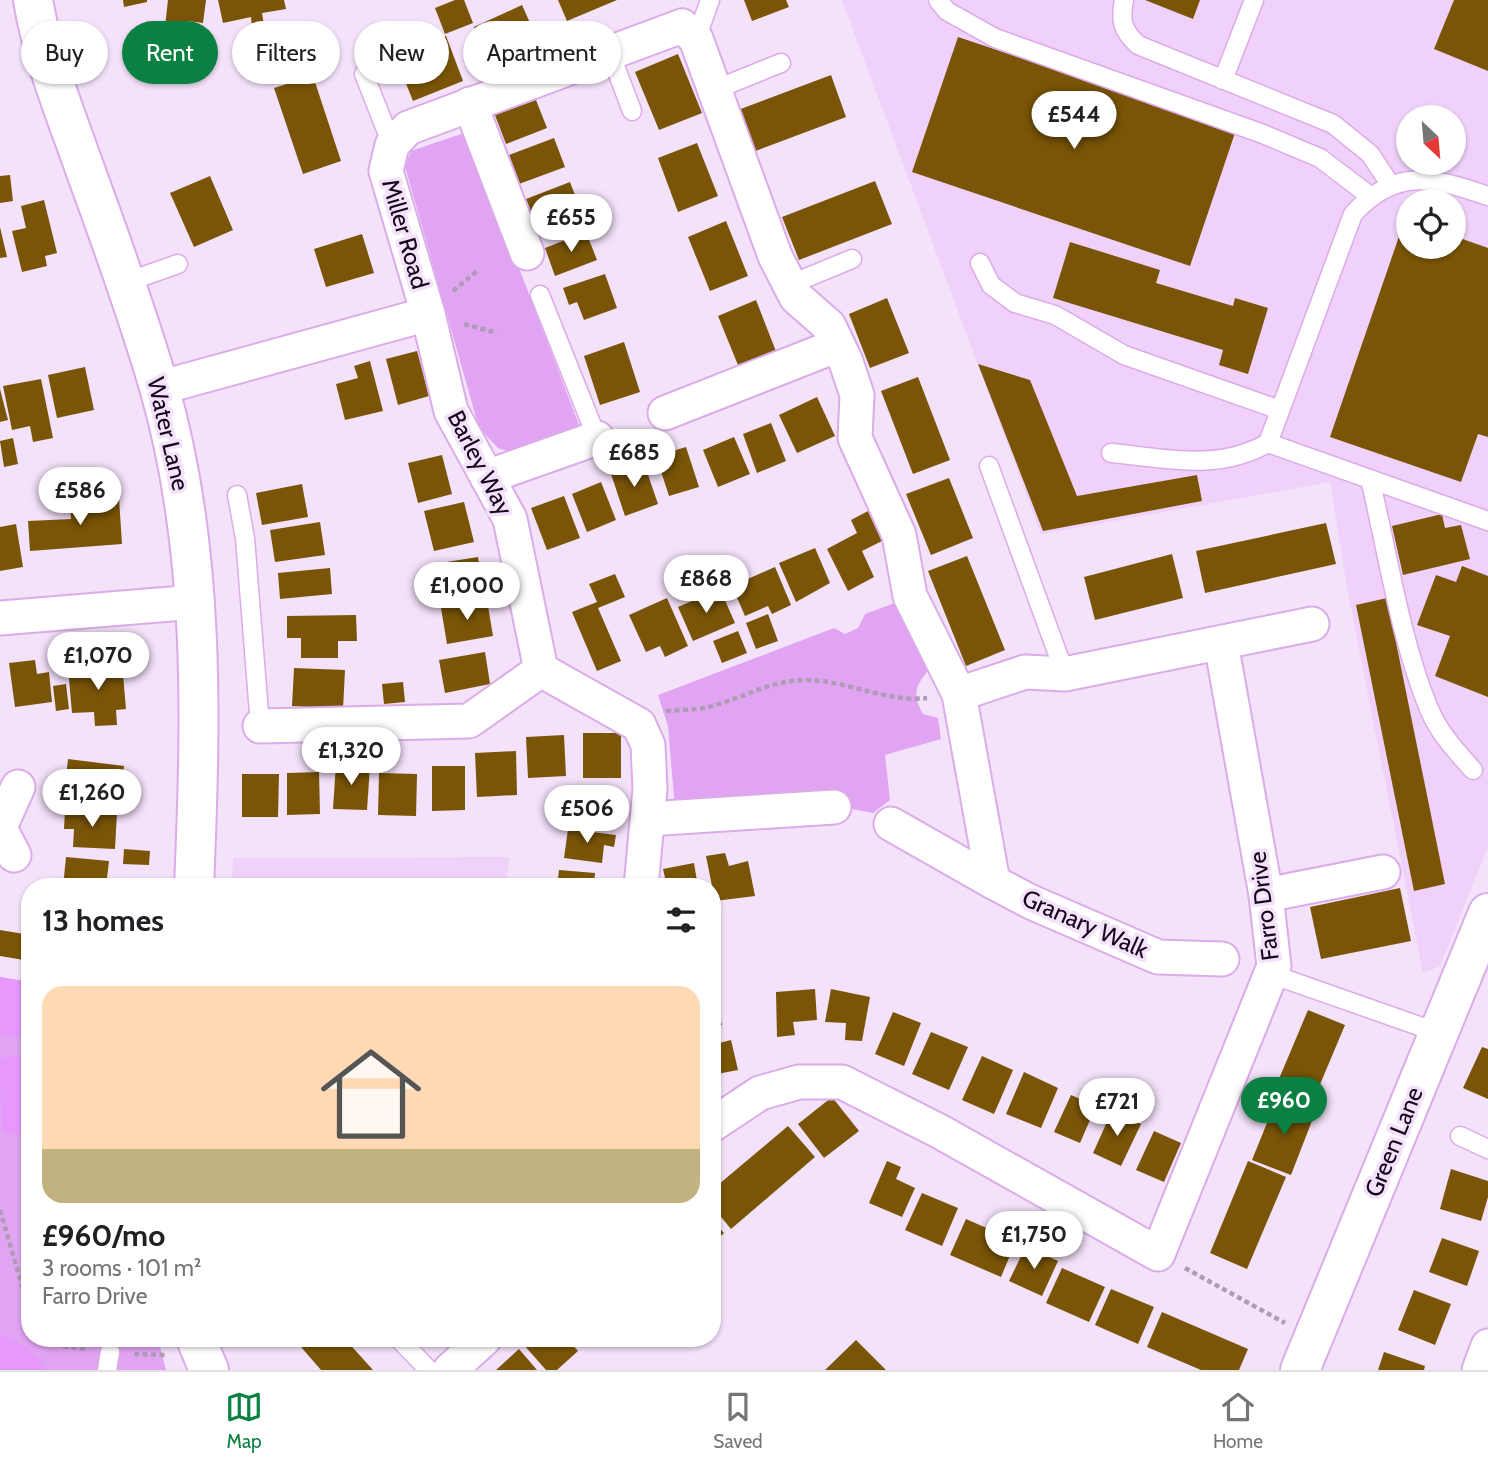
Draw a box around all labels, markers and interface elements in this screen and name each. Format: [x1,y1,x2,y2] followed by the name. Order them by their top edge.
[21,21,108,84] chip: Buy
[122,21,218,84] chip: Rent
[232,21,340,84] chip: Filters
[354,21,449,84] chip: New
[463,21,621,84] chip: Apartment
[1033,92,1115,151] pin: £544
[1048,100,1100,128] text: £544
[1396,105,1466,175] north arrow
[1396,105,1466,259] map controls
[376,176,435,292] street label: Miller Road
[1396,189,1466,259] button: locate
[530,194,612,254] pin: £655
[546,203,596,231] text: £655
[141,374,196,493] street label: Water Lane
[442,406,519,520] street label: Barley Way
[593,430,675,489] pin: £685
[608,438,660,466] text: £685
[39,468,121,527] pin: £586
[54,476,106,504] text: £586
[665,556,747,615] pin: £868
[410,562,524,622] pin: £1,000
[680,564,732,592] text: £868
[430,571,504,599] text: £1,000
[41,632,155,692] pin: £1,070
[63,641,133,669] text: £1,070
[294,728,408,787] pin: £1,320
[318,736,384,764] text: £1,320
[35,770,149,829] pin: £1,260
[58,778,126,806] text: £1,260
[546,786,628,845] pin: £506
[560,794,614,822] text: £506
[1242,850,1285,962] street label: Farro Drive
[1018,883,1153,964] street label: Granary Walk
[662,901,700,939] icon: filters
[42,902,164,939] text: 13 homes
[308,1031,434,1157] icon: home
[1076,1078,1158,1138] pin: £721
[1243,1078,1325,1137] pin: £960
[1358,1083,1429,1201] street label: Green Lane
[1257,1086,1311,1114] text: £960
[1095,1087,1139,1115] text: £721
[977,1212,1091,1271] pin: £1,750
[42,1217,165,1254] text: £960/mo
[1001,1220,1067,1248] text: £1,750
[42,1254,201,1282] text: 3 rooms · 101 m²
[42,1282,147,1310] text: Farro Drive
[225,1388,263,1453] tab: Map
[713,1388,763,1453] tab: Saved
[1213,1388,1263,1453] tab: Home

